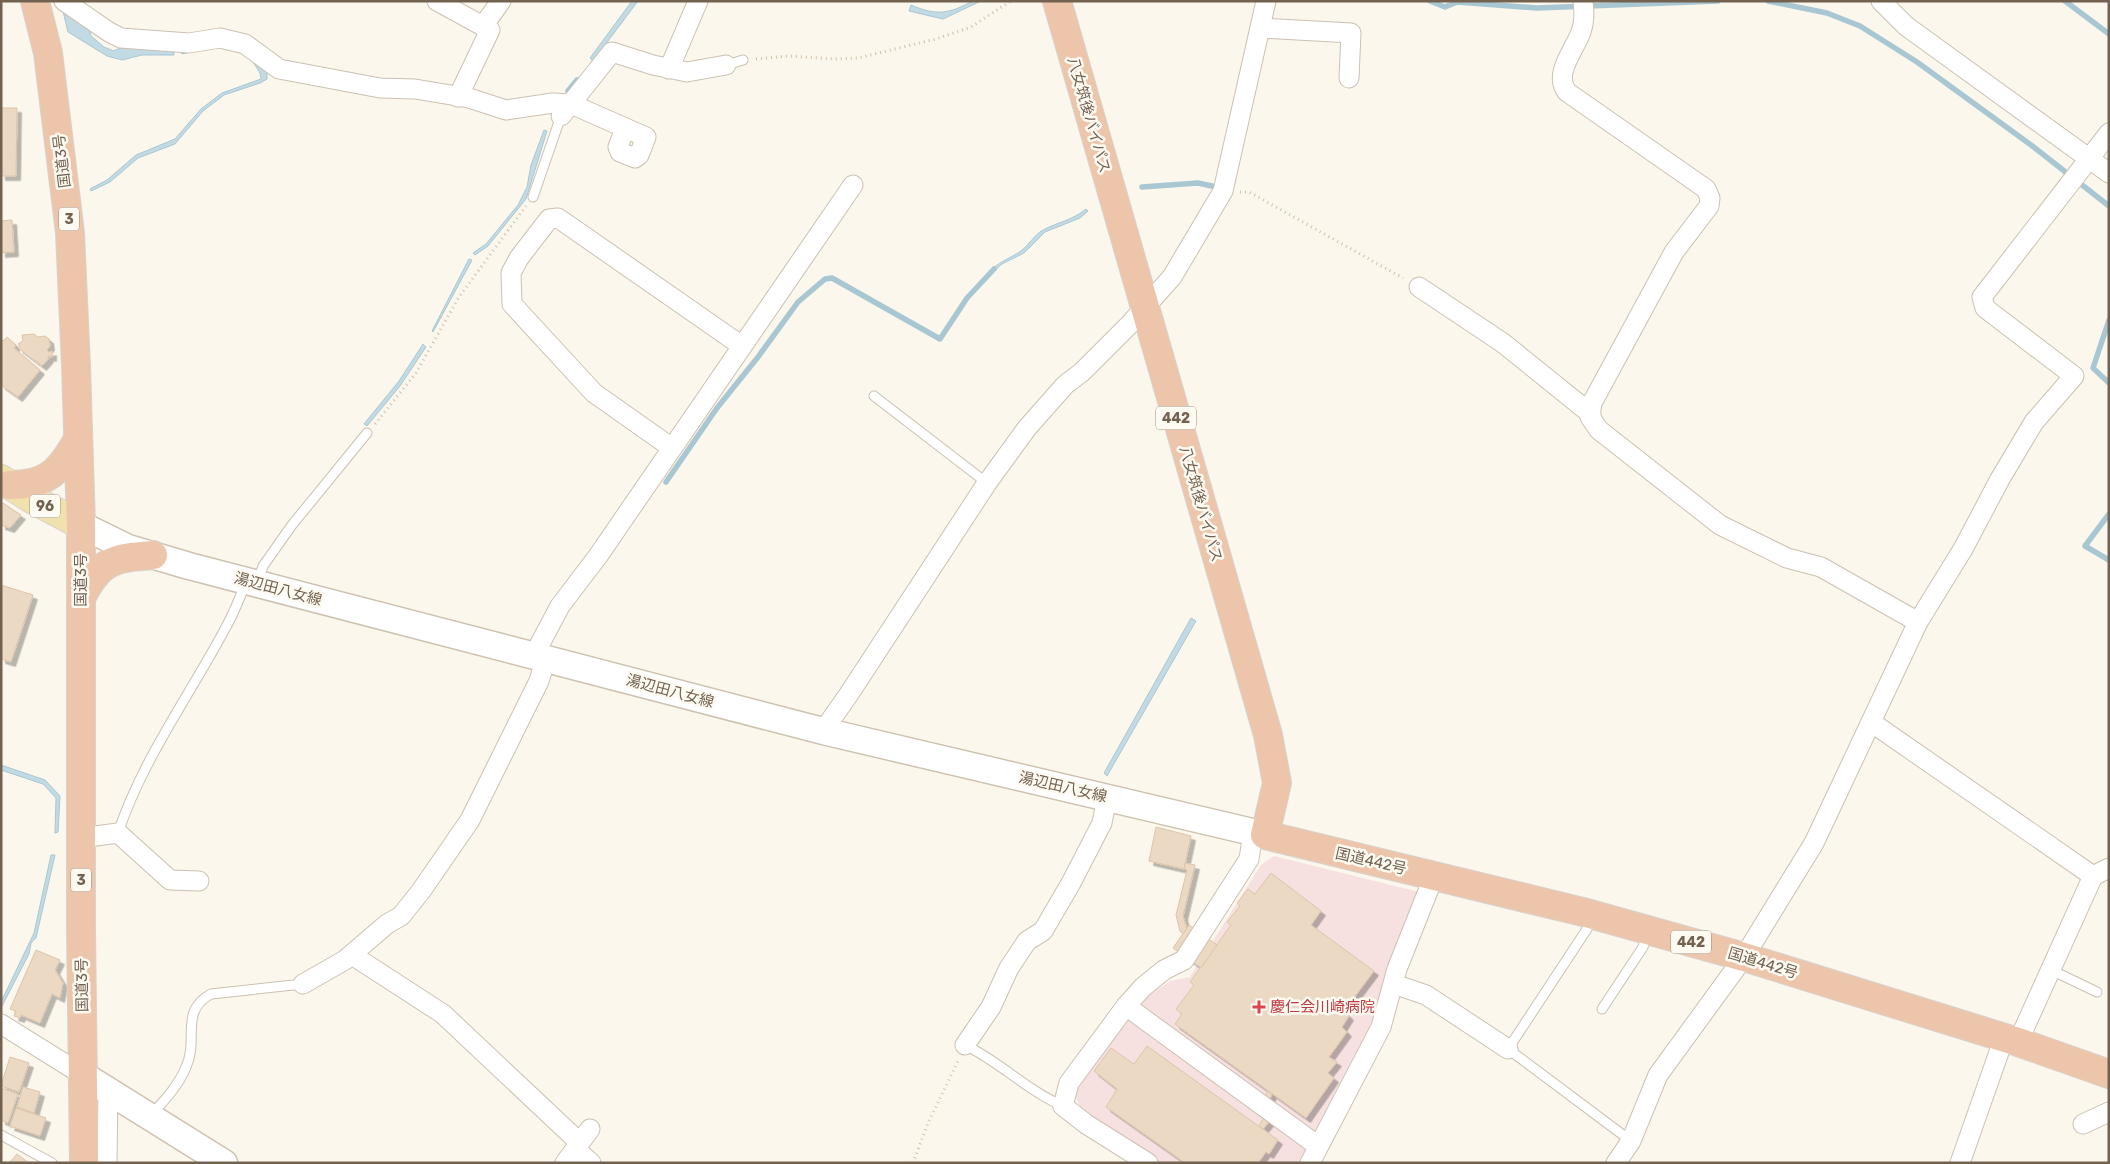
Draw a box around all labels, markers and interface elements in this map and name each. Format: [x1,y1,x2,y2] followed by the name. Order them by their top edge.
[1064,55,1114,175] street label: 八女筑後バイパス
[50,133,74,189] street label: 国道3号
[59,208,79,230] road number: 3
[1156,406,1196,429] road number: 442
[1176,444,1226,564] street label: 八女筑後バイパス
[30,494,60,518] road number: 96
[72,553,90,607] street label: 国道3号
[232,569,324,609] street label: 湯辺田八女線
[624,671,716,711] street label: 湯辺田八女線
[1017,768,1109,806] street label: 湯辺田八女線
[1334,844,1408,878] street label: 国道442号
[71,868,91,892] road number: 3
[1671,930,1711,954] road number: 442
[1726,944,1800,982] street label: 国道442号
[73,958,91,1012] street label: 国道3号
[1270,998,1375,1016] place label: 慶仁会川崎病院
[1252,1000,1266,1014] marker: 慶仁会川崎病院

